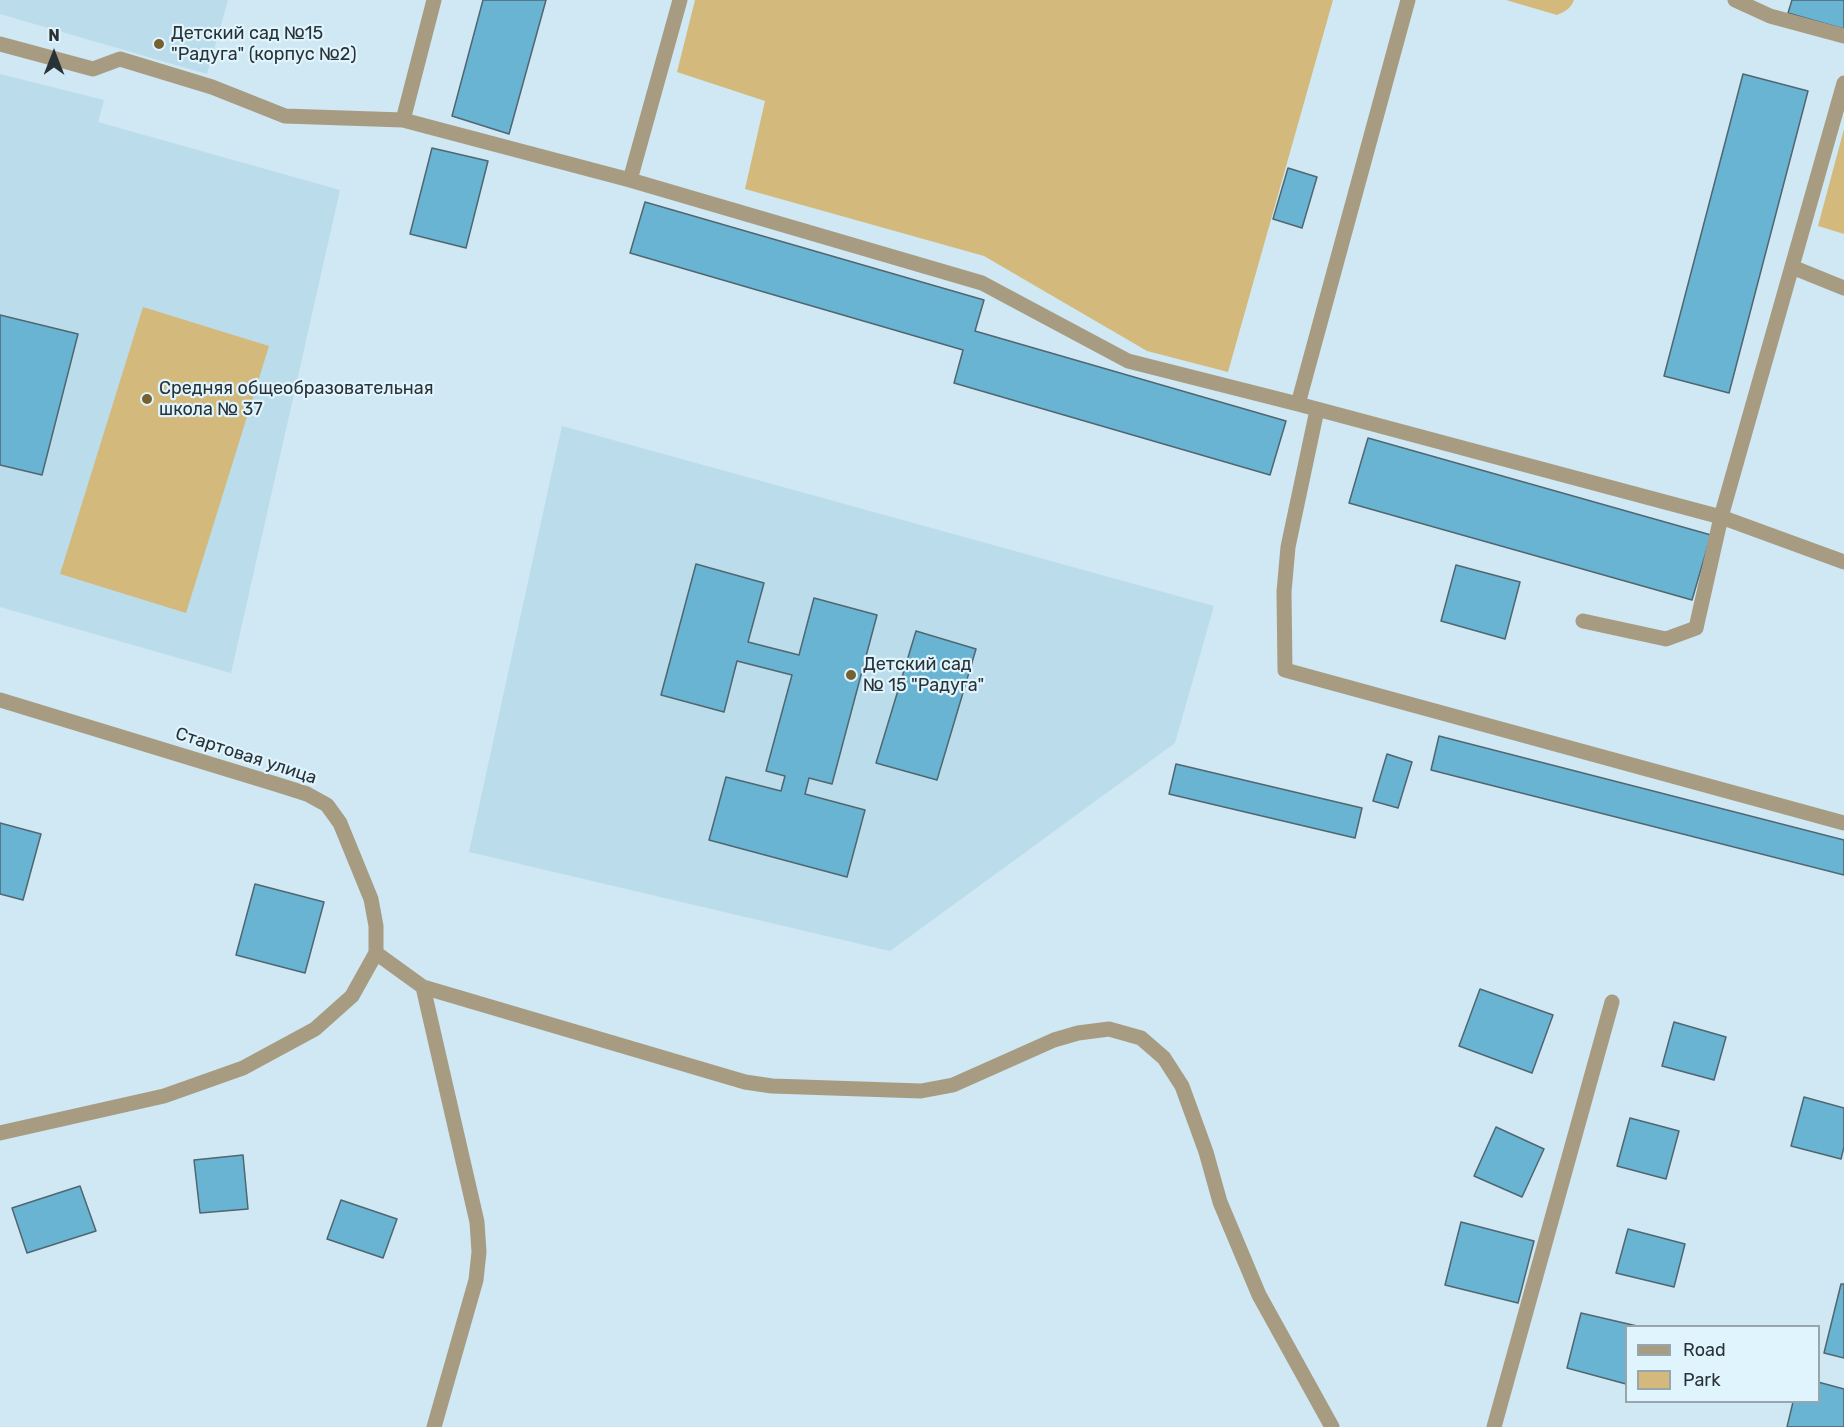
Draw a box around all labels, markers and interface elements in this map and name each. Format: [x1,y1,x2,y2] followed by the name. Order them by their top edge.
[171,23,356,66] place label: Детский сад №15 "Радуга" (корпус №2)
[24,24,84,84] north arrow
[48,26,60,45] text: N
[152,37,166,51] marker: Детский сад №15 "Радуга" (корпус №2)
[159,378,433,420] place label: Средняя общеобразовательная школа № 37
[140,392,154,406] marker: Средняя общеобразовательная школа № 37
[863,654,984,696] place label: Детский сад № 15 "Радуга"
[844,668,858,682] marker: Детский сад № 15 "Радуга"
[173,723,319,789] street label: Стартовая улица
[1625,1325,1820,1403] legend
[1683,1339,1726,1361] text: Road
[1683,1369,1720,1391] text: Park

